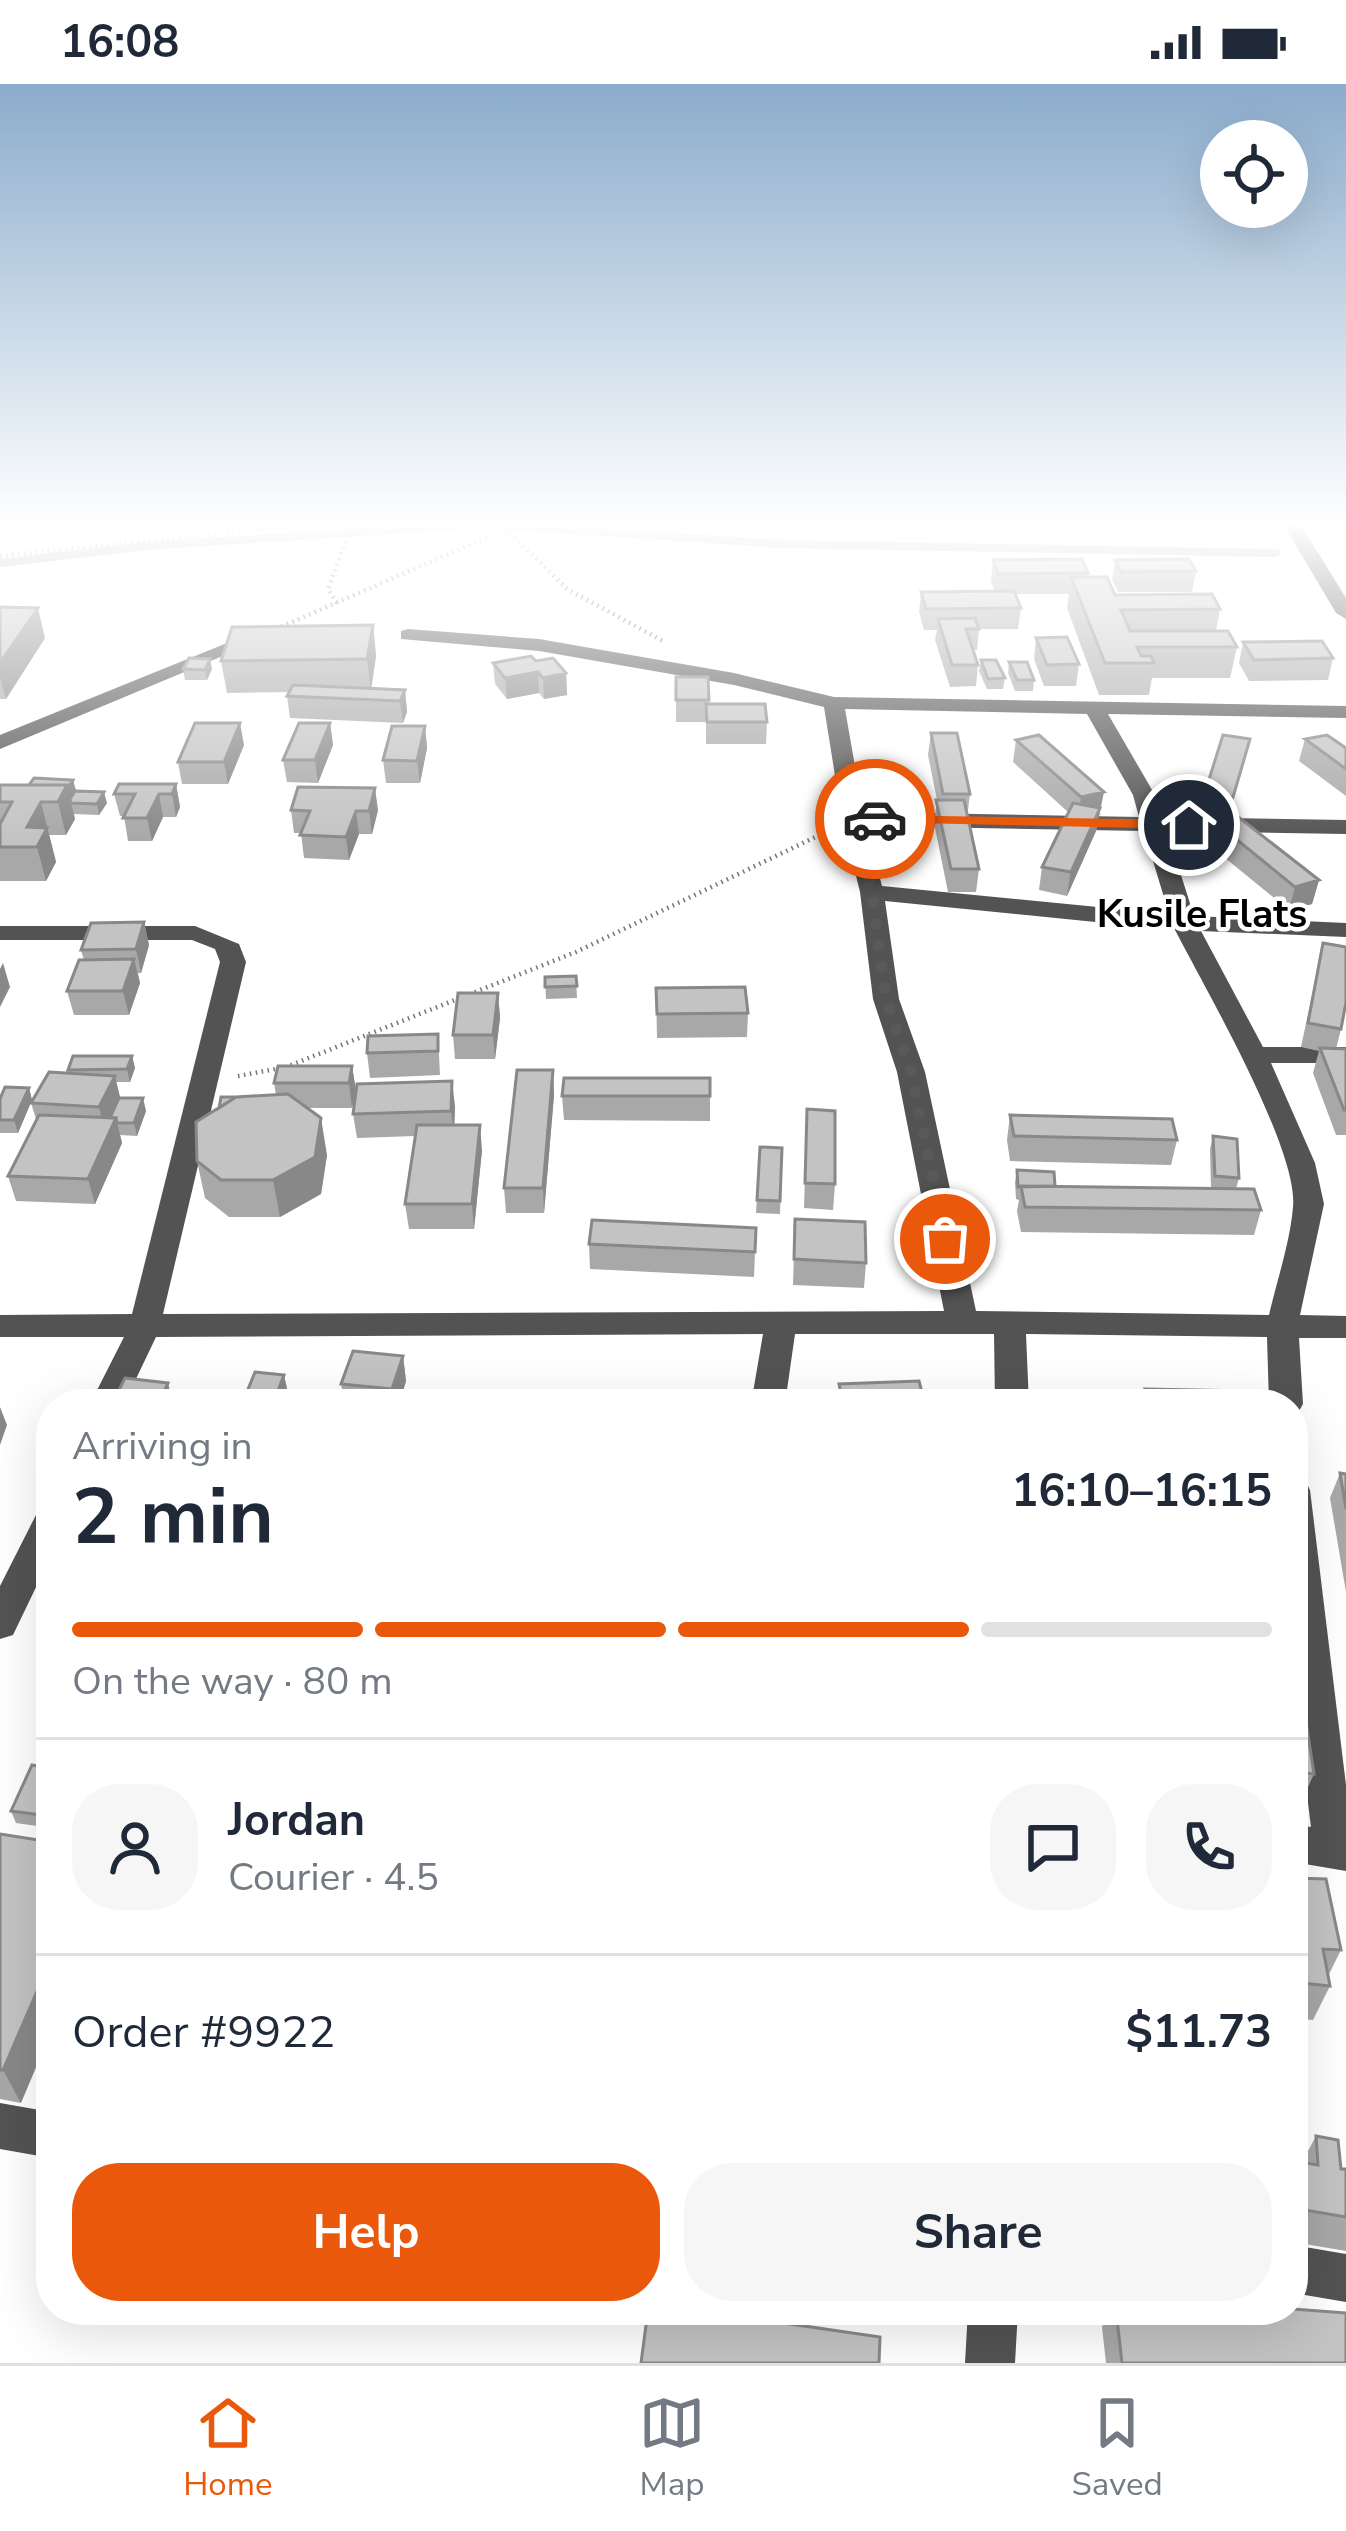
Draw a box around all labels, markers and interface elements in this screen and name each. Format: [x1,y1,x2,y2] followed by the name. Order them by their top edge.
[60,12,179,73] text: 16:08
[1200,120,1308,228] map controls
[1200,120,1308,228] button: locate
[815,759,935,879] courier
[1138,774,1240,876] pin
[842,786,908,852] icon: car
[1156,792,1222,858] icon: home
[1097,888,1307,941] district label: Kusile Flats
[894,1188,996,1290] pin
[912,1206,978,1272] icon: bag
[72,1420,253,1473] text: Arriving in
[1011,1461,1272,1522] text: 16:10–16:15
[72,1464,274,1571] text: 2 min
[72,1655,393,1708] text: On the way · 80 m
[72,1784,198,1910] button: person
[990,1784,1116,1910] button: chat
[1146,1784,1272,1910] button: phone
[228,1790,365,1851] text: Jordan
[228,1851,439,1904] text: Courier · 4.5
[72,2002,335,2063] text: Order #9922
[1126,2002,1272,2063] text: $11.73
[72,2163,660,2301] button: Help
[684,2163,1272,2301] button: Share
[183,2390,273,2507] tab: Home
[639,2390,705,2507] tab: Map
[1072,2390,1163,2507] tab: Saved

